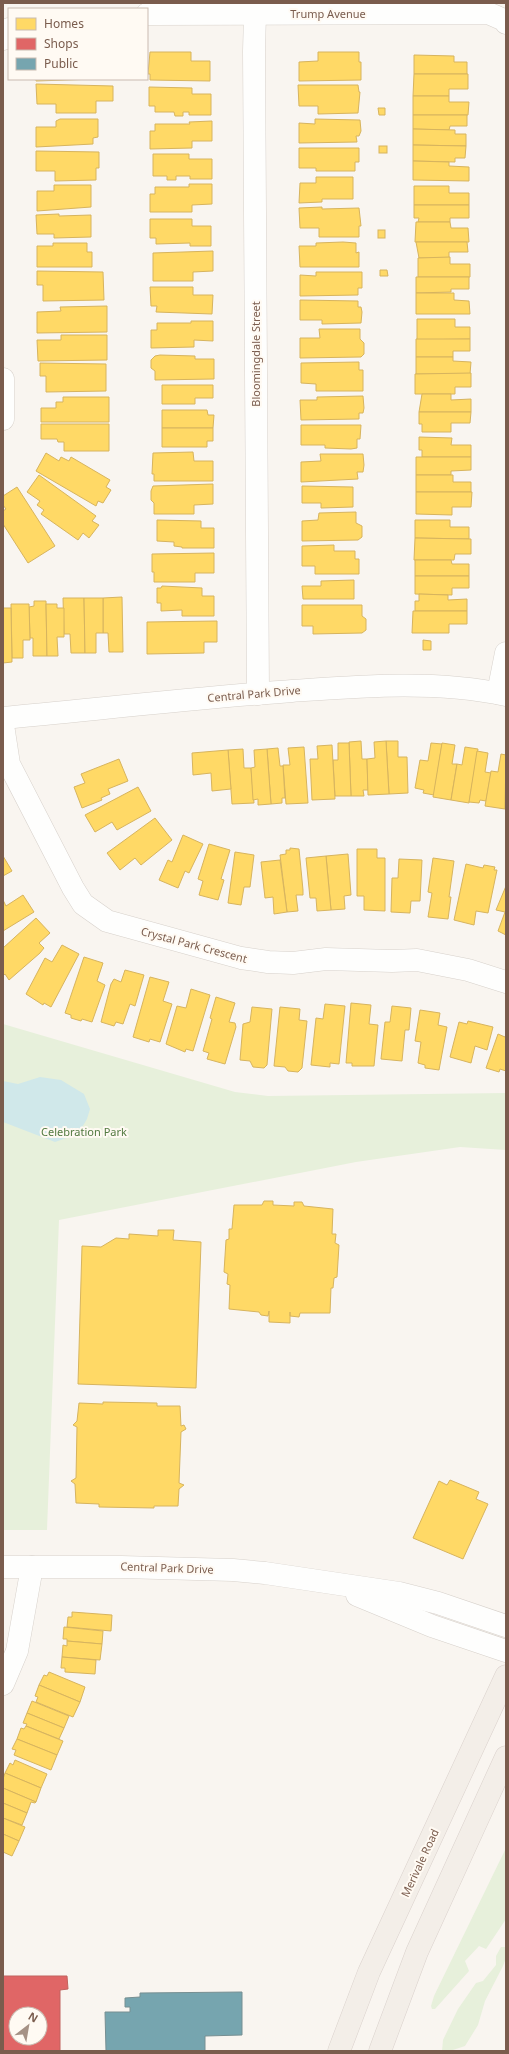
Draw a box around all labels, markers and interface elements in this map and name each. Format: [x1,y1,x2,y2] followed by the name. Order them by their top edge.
[290,6,366,21] street label: Trump Avenue
[8,8,148,80] legend
[44,15,84,32] text: Homes
[44,35,79,52] text: Shops
[44,55,78,72] text: Public
[248,301,263,407] street label: Bloomingdale Street
[207,682,301,705] street label: Central Park Drive
[139,923,249,966] street label: Crystal Park Crescent
[41,1124,127,1139] park label: Celebration Park
[120,1558,214,1577] street label: Central Park Drive
[397,1826,442,1899] street label: Merivale Road
[8,2006,48,2046] north arrow
[26,2008,41,2026] text: N

